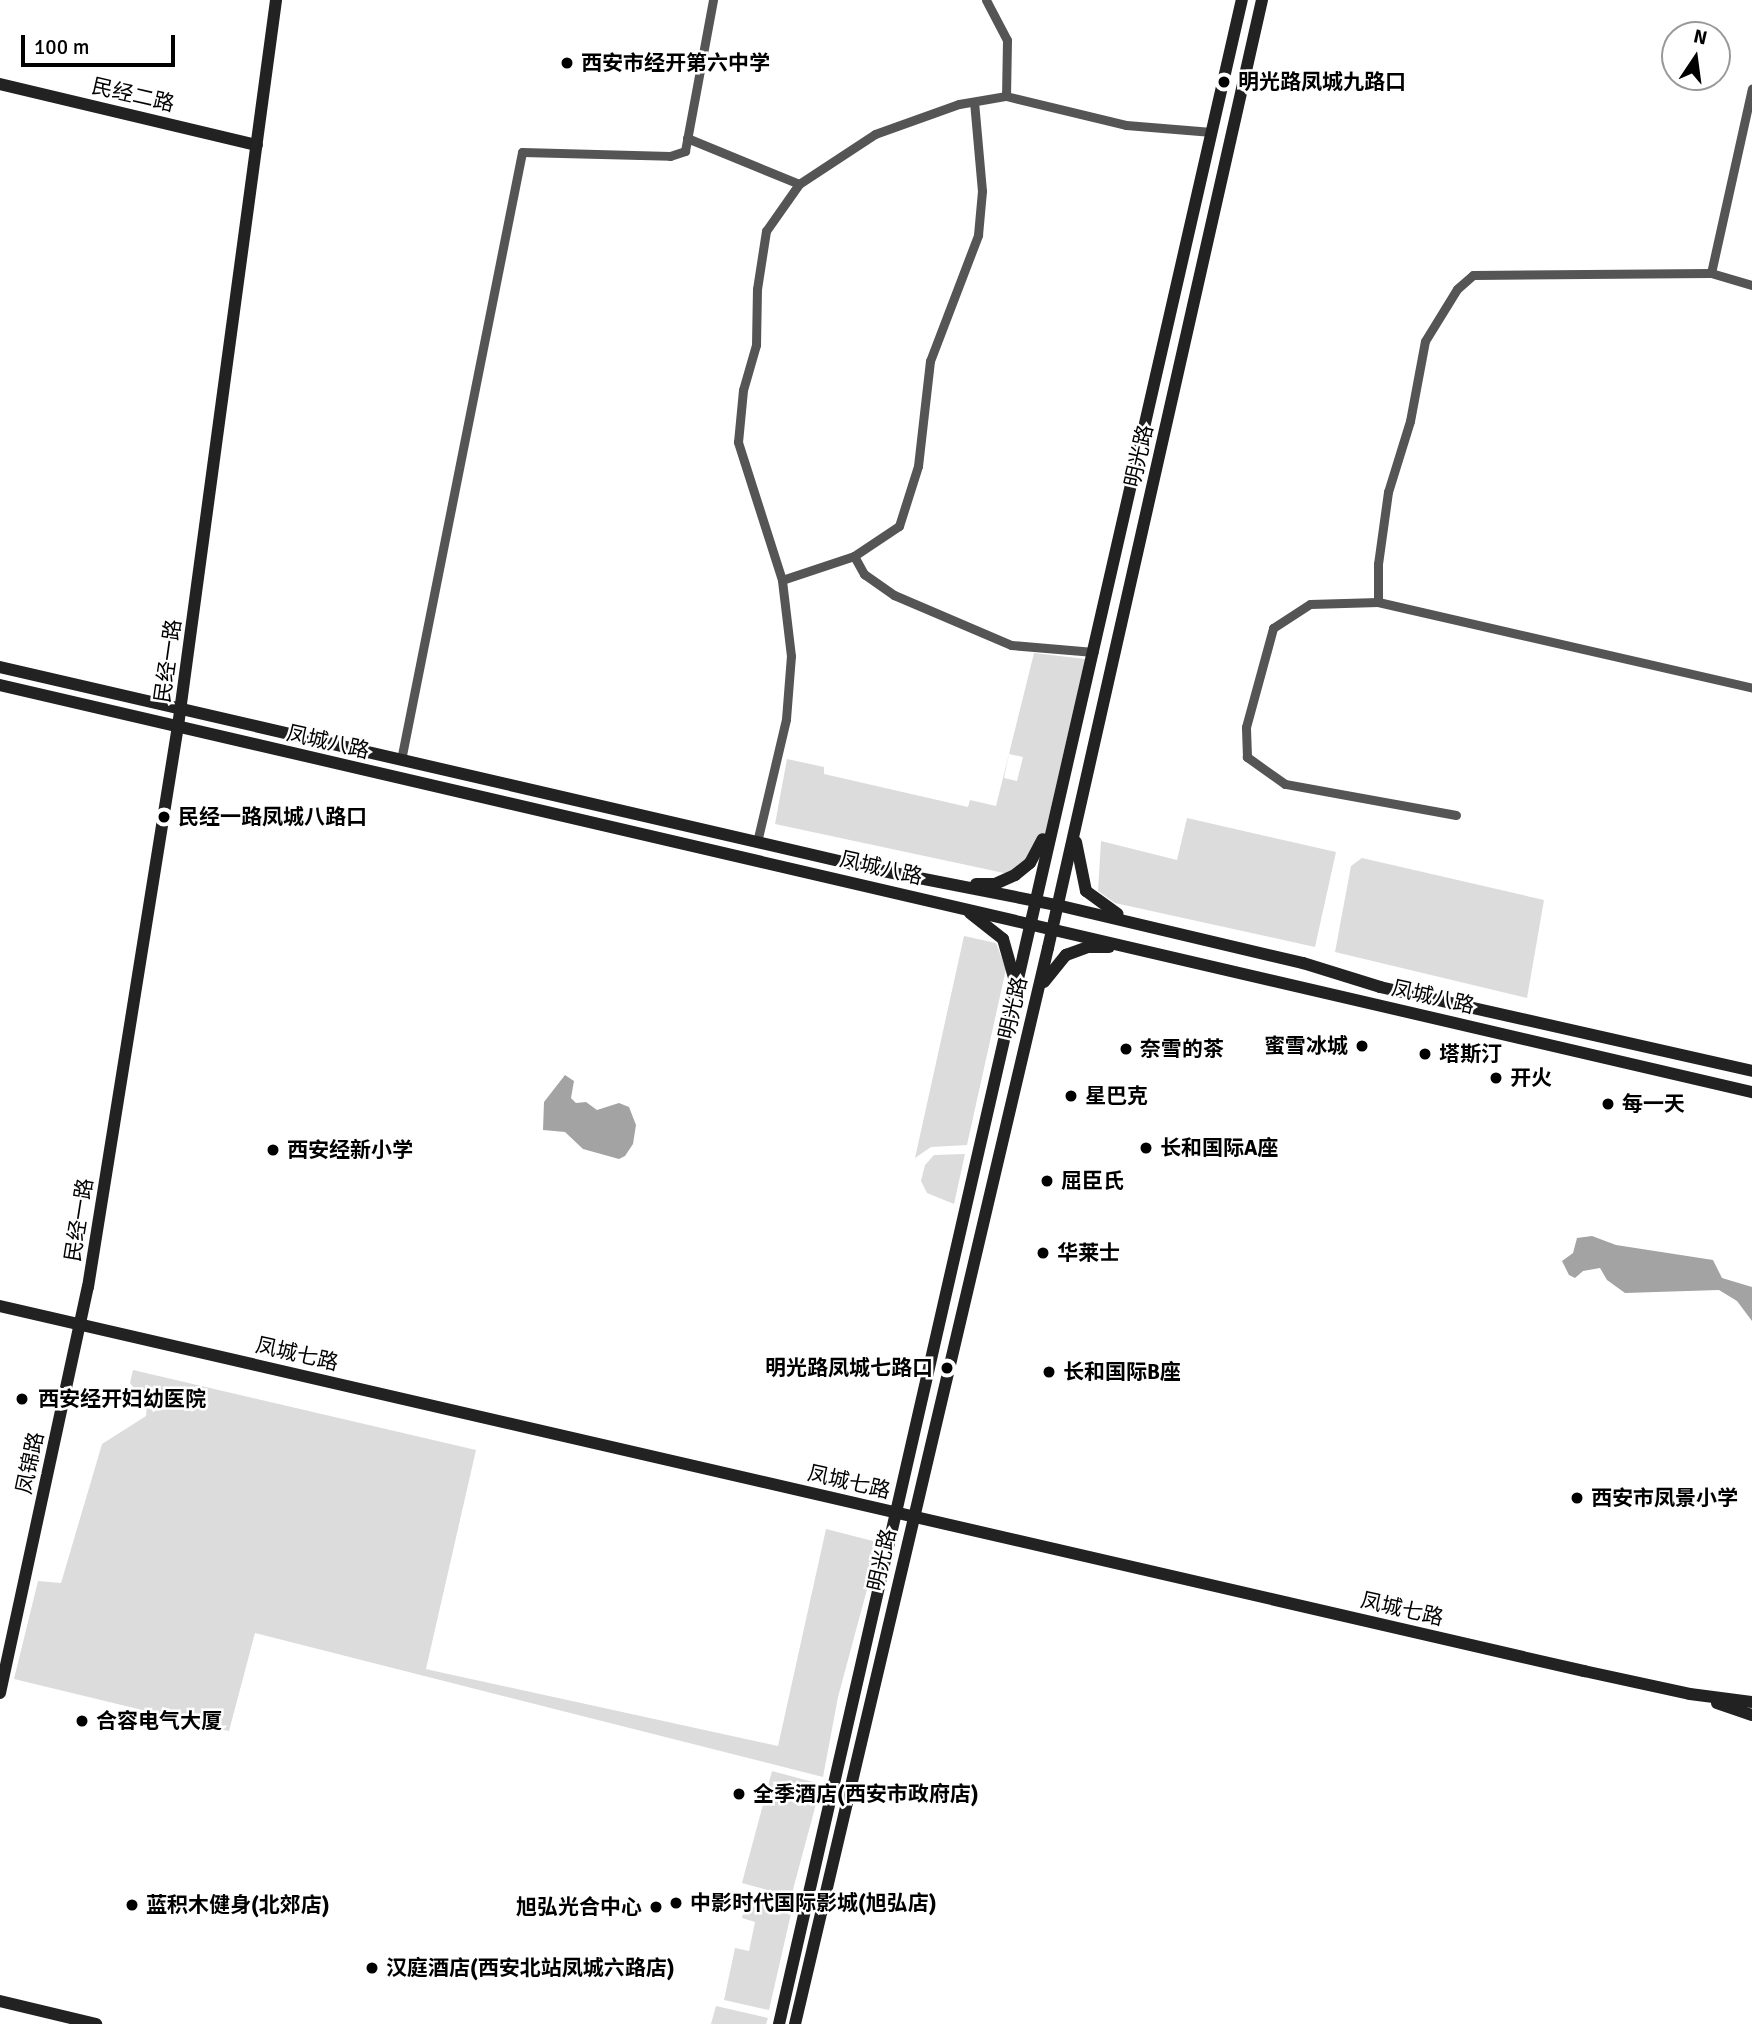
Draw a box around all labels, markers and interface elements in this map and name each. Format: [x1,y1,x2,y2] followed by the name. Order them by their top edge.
[24,21,178,65] scale bar
[1661,21,1731,91] north arrow
[1691,24,1709,51] text: N
[34,34,89,60] text: 100 m
[581,50,770,76] place label: 西安市经开第六中学
[559,55,575,71] marker: 西安市经开第六中学
[1238,69,1406,95] place label: 明光路凤城九路口
[89,73,177,117] street label: 民经二路
[1216,74,1232,90] marker: 明光路凤城九路口
[1120,422,1158,490] street label: 明光路
[150,618,186,704] street label: 民经一路
[284,720,372,764] street label: 凤城八路
[178,804,367,830] place label: 民经一路凤城八路口
[156,809,172,825] marker: 民经一路凤城八路口
[837,846,925,890] street label: 凤城八路
[994,974,1032,1042] street label: 明光路
[1389,975,1477,1019] street label: 凤城八路
[1264,1033,1348,1059] place label: 蜜雪冰城
[1140,1036,1224,1062] place label: 奈雪的茶
[1354,1038,1370,1054] marker: 蜜雪冰城
[1118,1041,1134,1057] marker: 奈雪的茶
[1439,1041,1502,1067] place label: 塔斯汀
[1417,1046,1433,1062] marker: 塔斯汀
[1510,1065,1552,1091] place label: 开火
[1488,1070,1504,1086] marker: 开火
[1085,1083,1148,1109] place label: 星巴克
[1063,1088,1079,1104] marker: 星巴克
[1622,1091,1685,1117] place label: 每一天
[1600,1096,1616,1112] marker: 每一天
[1160,1135,1278,1161] place label: 长和国际A座
[287,1137,413,1163] place label: 西安经新小学
[1138,1140,1154,1156] marker: 长和国际A座
[265,1142,281,1158] marker: 西安经新小学
[1061,1168,1124,1194] place label: 屈臣氏
[1039,1173,1055,1189] marker: 屈臣氏
[60,1177,98,1263] street label: 民经一路
[1057,1240,1120,1266] place label: 华莱士
[1035,1245,1051,1261] marker: 华莱士
[253,1332,341,1376] street label: 凤城七路
[765,1355,933,1381] place label: 明光路凤城七路口
[1063,1359,1181,1385] place label: 长和国际B座
[939,1360,955,1376] marker: 明光路凤城七路口
[1041,1364,1057,1380] marker: 长和国际B座
[38,1386,206,1412] place label: 西安经开妇幼医院
[12,1389,32,1409] marker: 西安经开妇幼医院
[11,1430,49,1496] street label: 凤锦路
[805,1460,893,1504] street label: 凤城七路
[1591,1485,1738,1511] place label: 西安市凤景小学
[1569,1490,1585,1506] marker: 西安市凤景小学
[863,1526,901,1594] street label: 明光路
[1358,1587,1446,1631] street label: 凤城七路
[96,1708,222,1734] place label: 合容电气大厦
[74,1713,90,1729] marker: 合容电气大厦
[753,1781,979,1807] place label: 全季酒店(西安市政府店)
[731,1786,747,1802] marker: 全季酒店(西安市政府店)
[690,1890,937,1916] place label: 中影时代国际影城(旭弘店)
[146,1892,330,1918] place label: 蓝积木健身(北郊店)
[516,1894,642,1920] place label: 旭弘光合中心
[668,1895,684,1911] marker: 中影时代国际影城(旭弘店)
[124,1897,140,1913] marker: 蓝积木健身(北郊店)
[648,1899,664,1915] marker: 旭弘光合中心
[386,1955,675,1981] place label: 汉庭酒店(西安北站凤城六路店)
[364,1960,380,1976] marker: 汉庭酒店(西安北站凤城六路店)

